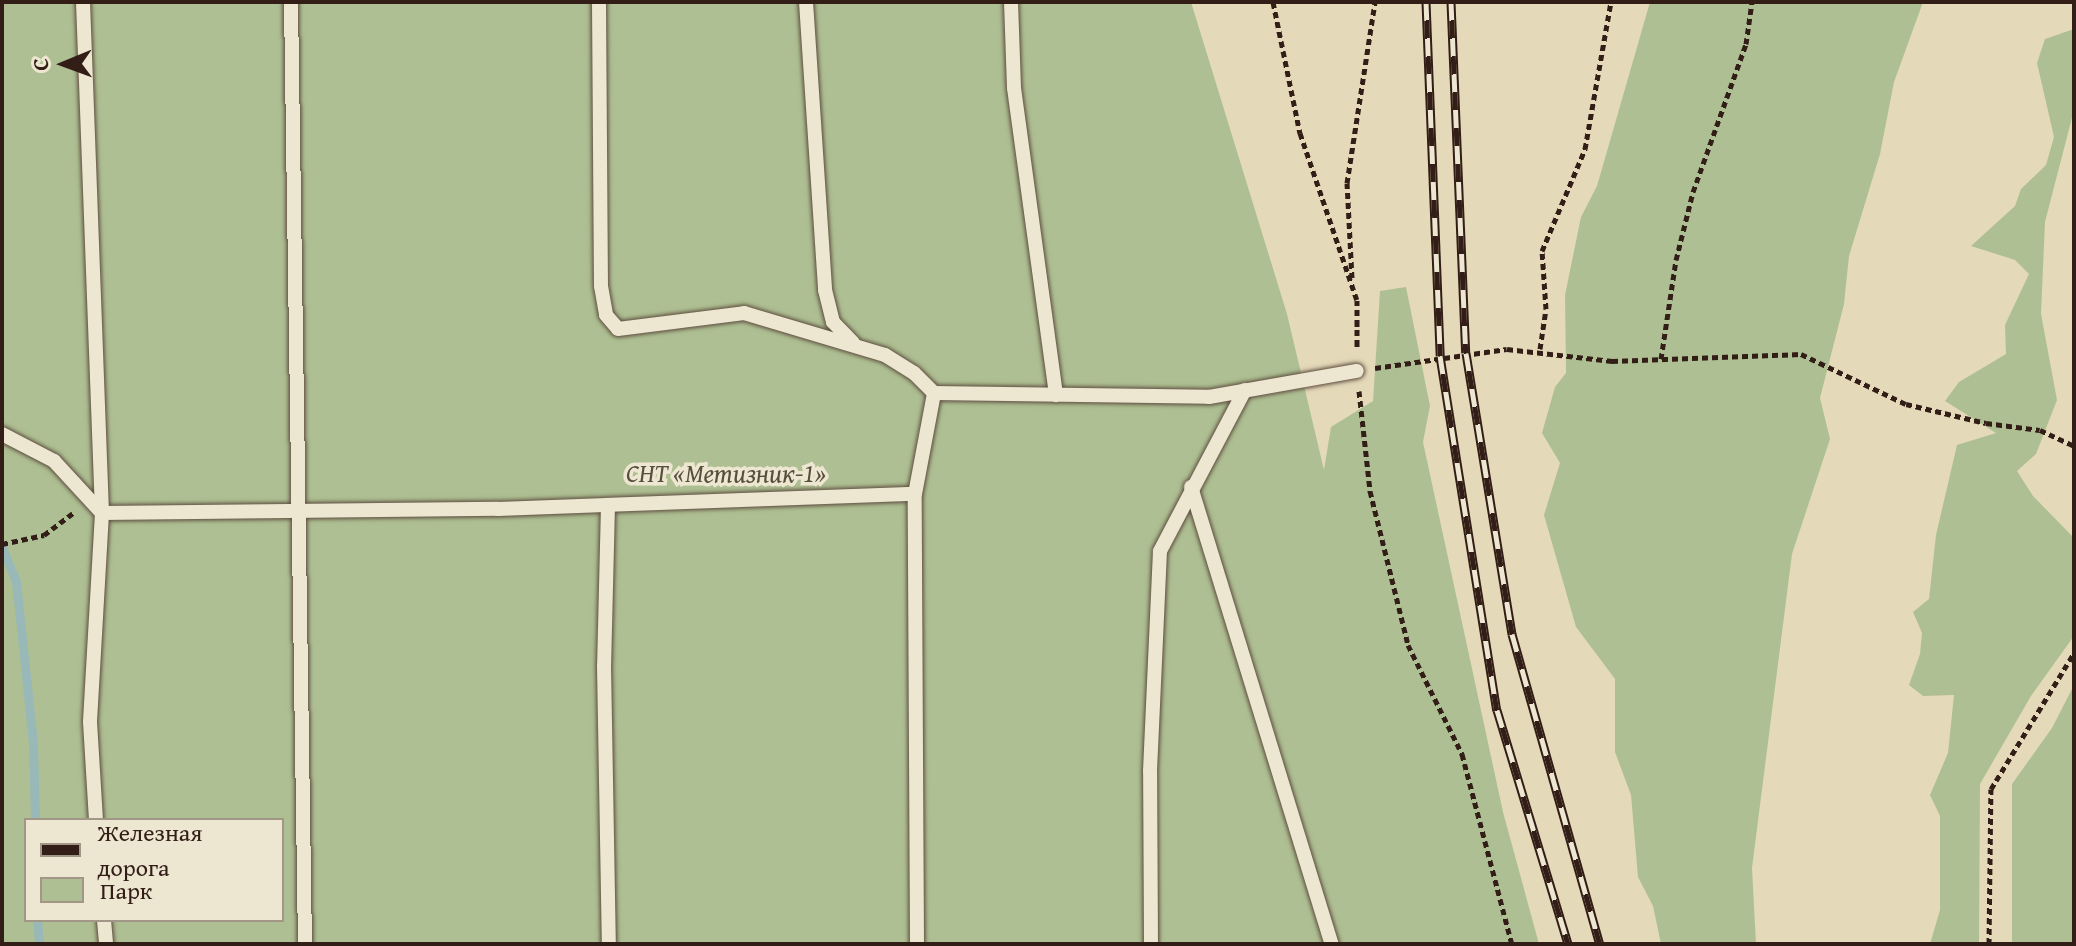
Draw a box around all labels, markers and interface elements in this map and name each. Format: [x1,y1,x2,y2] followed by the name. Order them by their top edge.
[24,24,104,104] north arrow
[24,58,56,71] text: С
[626,457,826,489] park label: СНТ «Метизник-1»
[97,815,202,885] text: Железная дорога
[24,818,284,922] legend
[100,873,152,908] text: Парк

